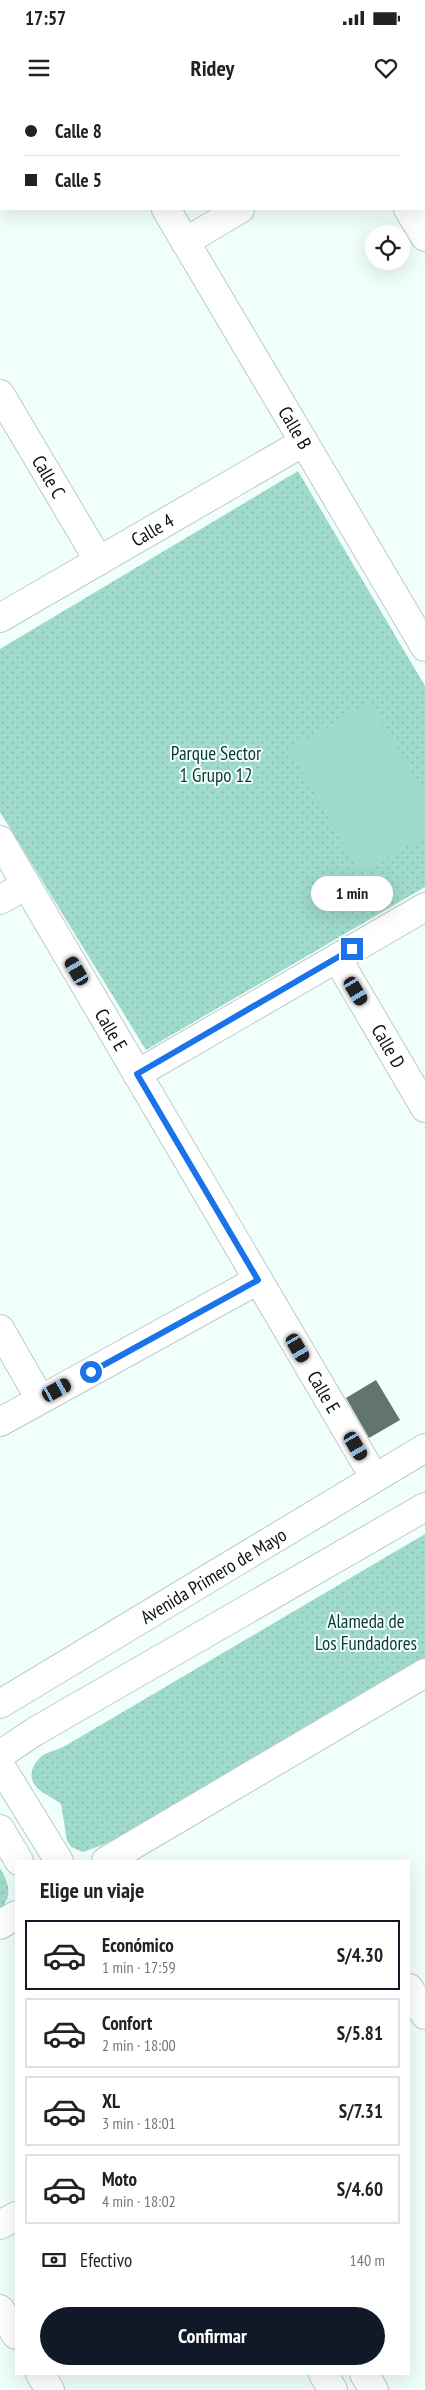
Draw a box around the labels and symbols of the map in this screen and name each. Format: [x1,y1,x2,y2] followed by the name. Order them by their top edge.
[273,402,317,453] street label: Calle B
[27,451,71,503] street label: Calle C
[127,508,178,552] street label: Calle 4
[171,741,262,787] park label: Parque Sector 1 Grupo 12
[311,876,393,912] callout: 1 min
[341,938,363,960] route end
[63,954,90,988] car
[341,974,370,1008] car
[90,1004,133,1055] street label: Calle E
[366,1020,411,1072] street label: Calle D
[284,1331,311,1365] car
[80,1361,102,1383] route start
[302,1366,346,1417] street label: Calle E
[40,1376,73,1404] car
[342,1429,369,1463] car
[136,1522,291,1629] street label: Avenida Primero de Mayo
[315,1609,417,1655] park label: Alameda de Los Fundadores

